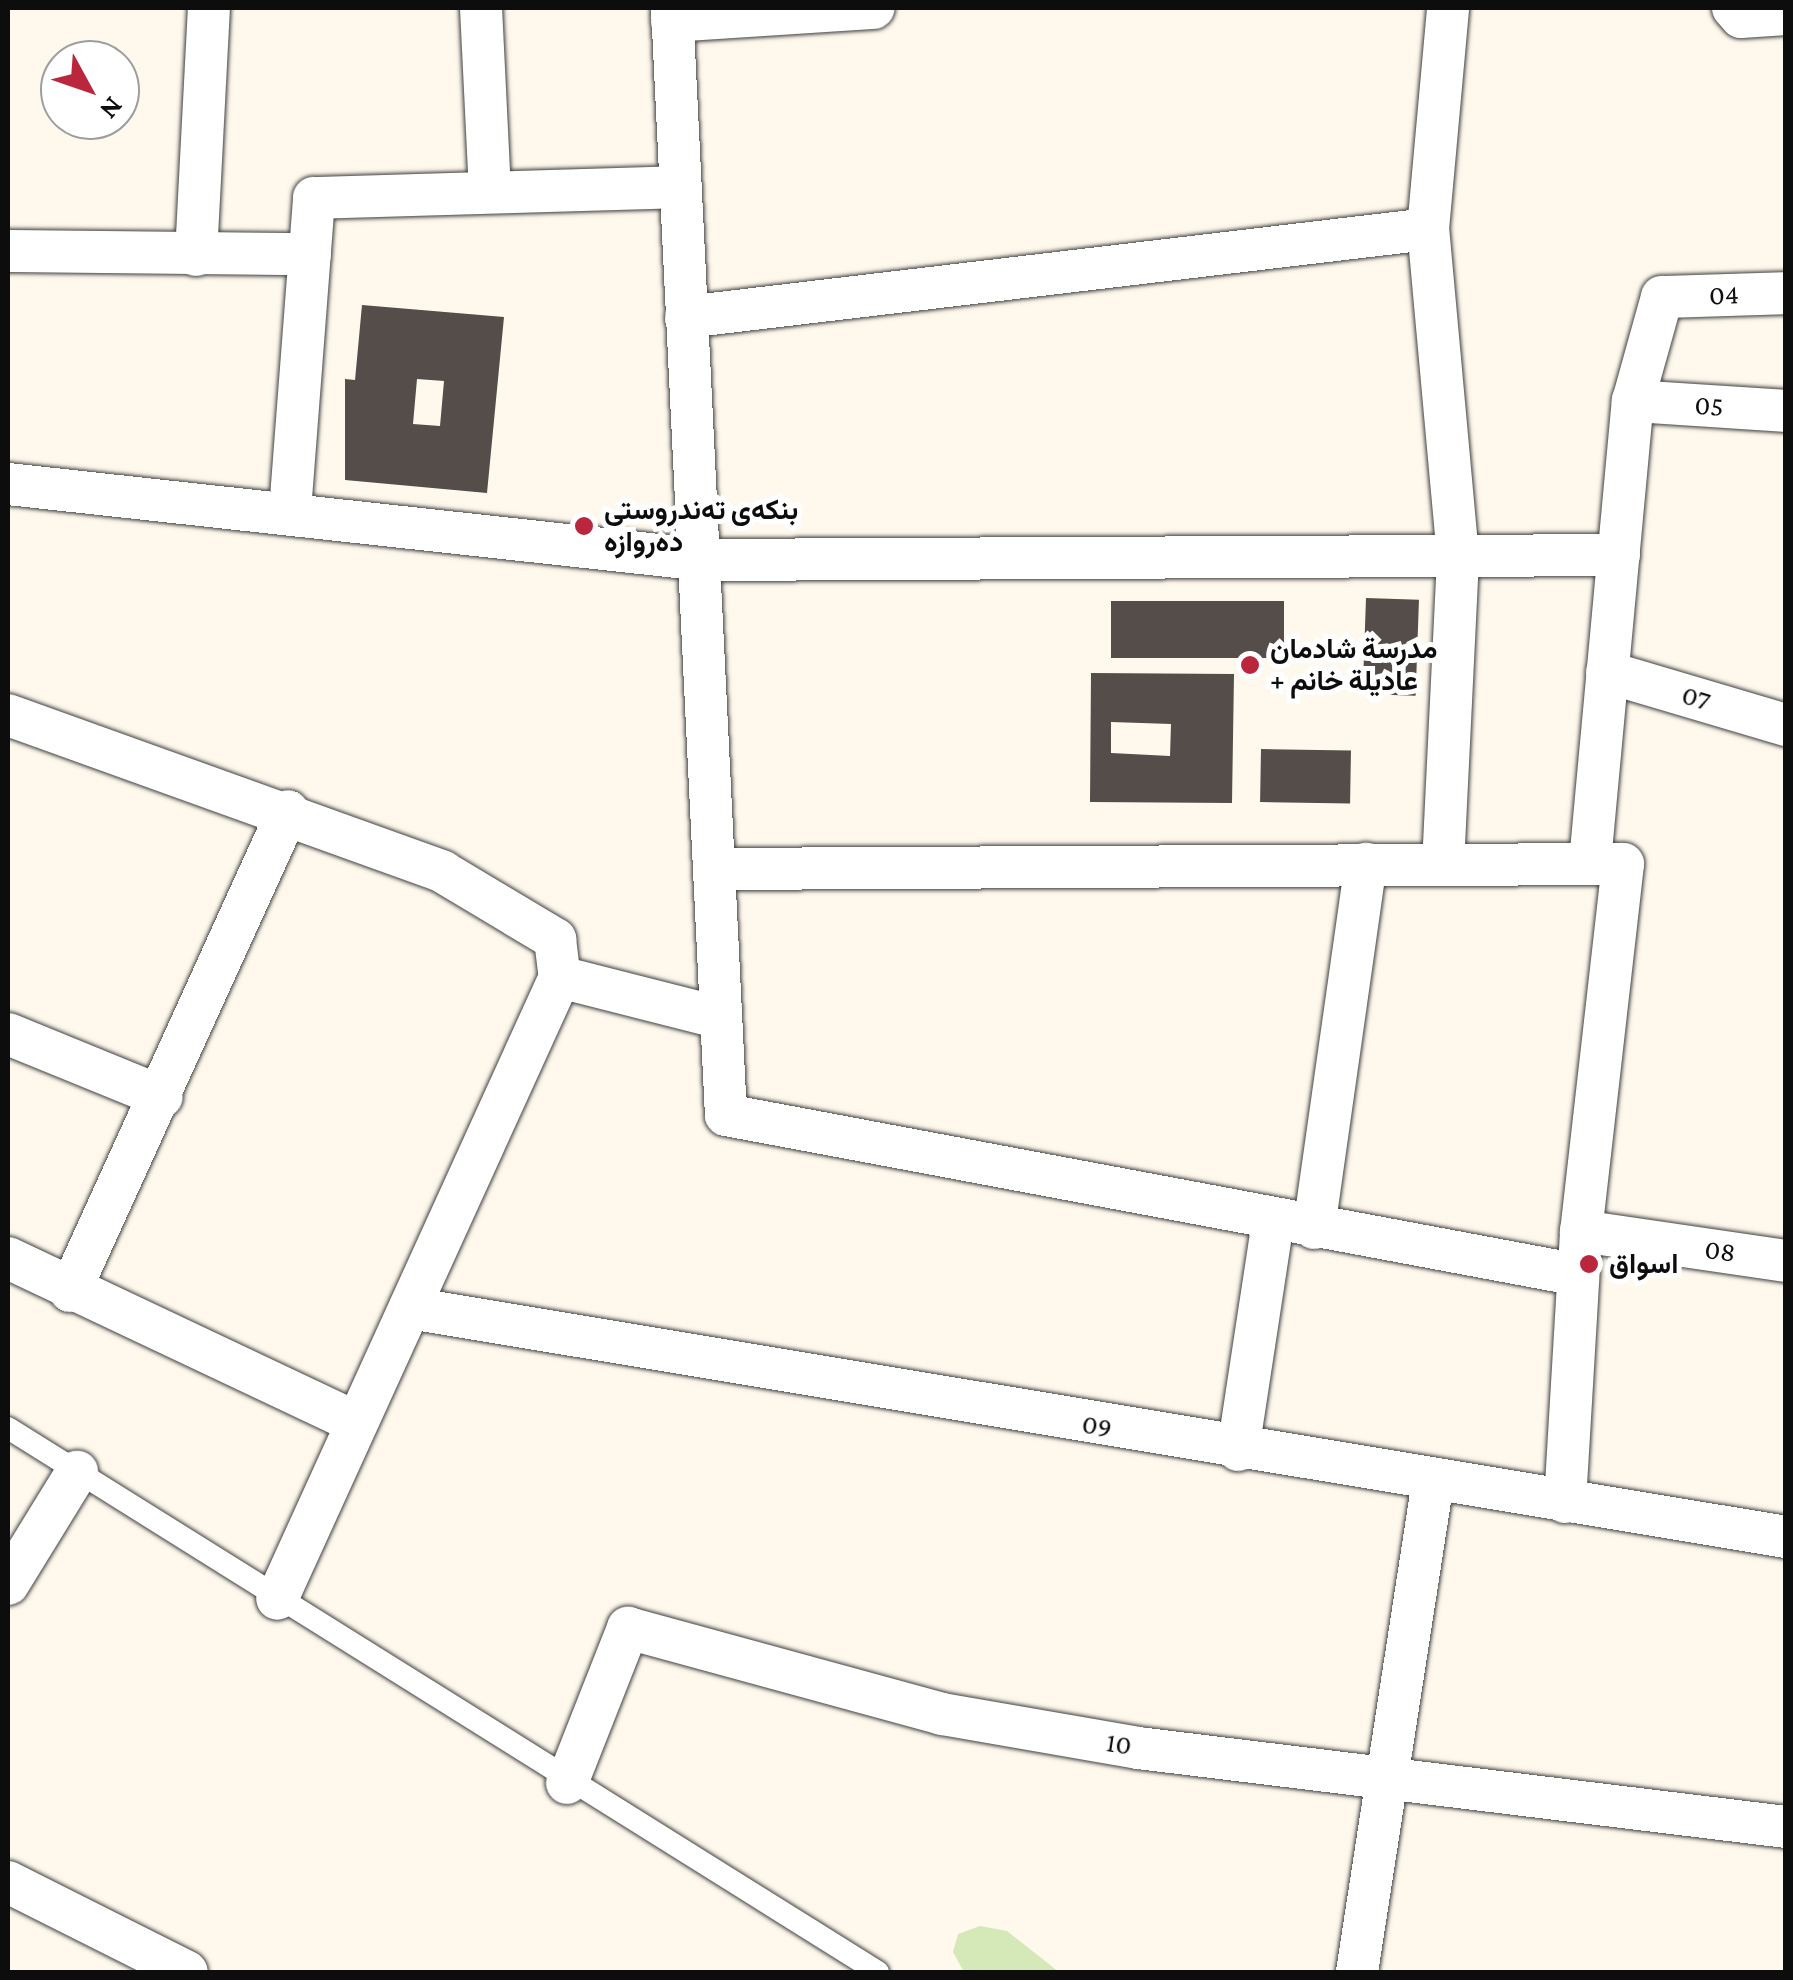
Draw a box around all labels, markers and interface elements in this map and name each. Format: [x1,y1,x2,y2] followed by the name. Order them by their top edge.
[40,40,140,140] north arrow
[94,91,130,126] text: N
[1708,278,1740,312] street label: 04
[1693,388,1725,424] street label: 05
[604,493,798,559] place label: بنکەی تەندروستی دەروازە
[573,515,595,537] marker: بنکەی تەندروستی دەروازە
[1270,632,1437,698] place label: مدرسة شادمان + عاديلة خانم
[1239,654,1261,676] marker: مدرسة شادمان + عاديلة خانم
[1678,678,1714,718] street label: 07
[1702,1232,1738,1270] street label: 08
[1609,1247,1678,1281] place label: اسواق
[1578,1253,1600,1275] marker: اسواق
[1079,1407,1115,1445] street label: 09
[1104,1725,1134,1763] street label: 10

